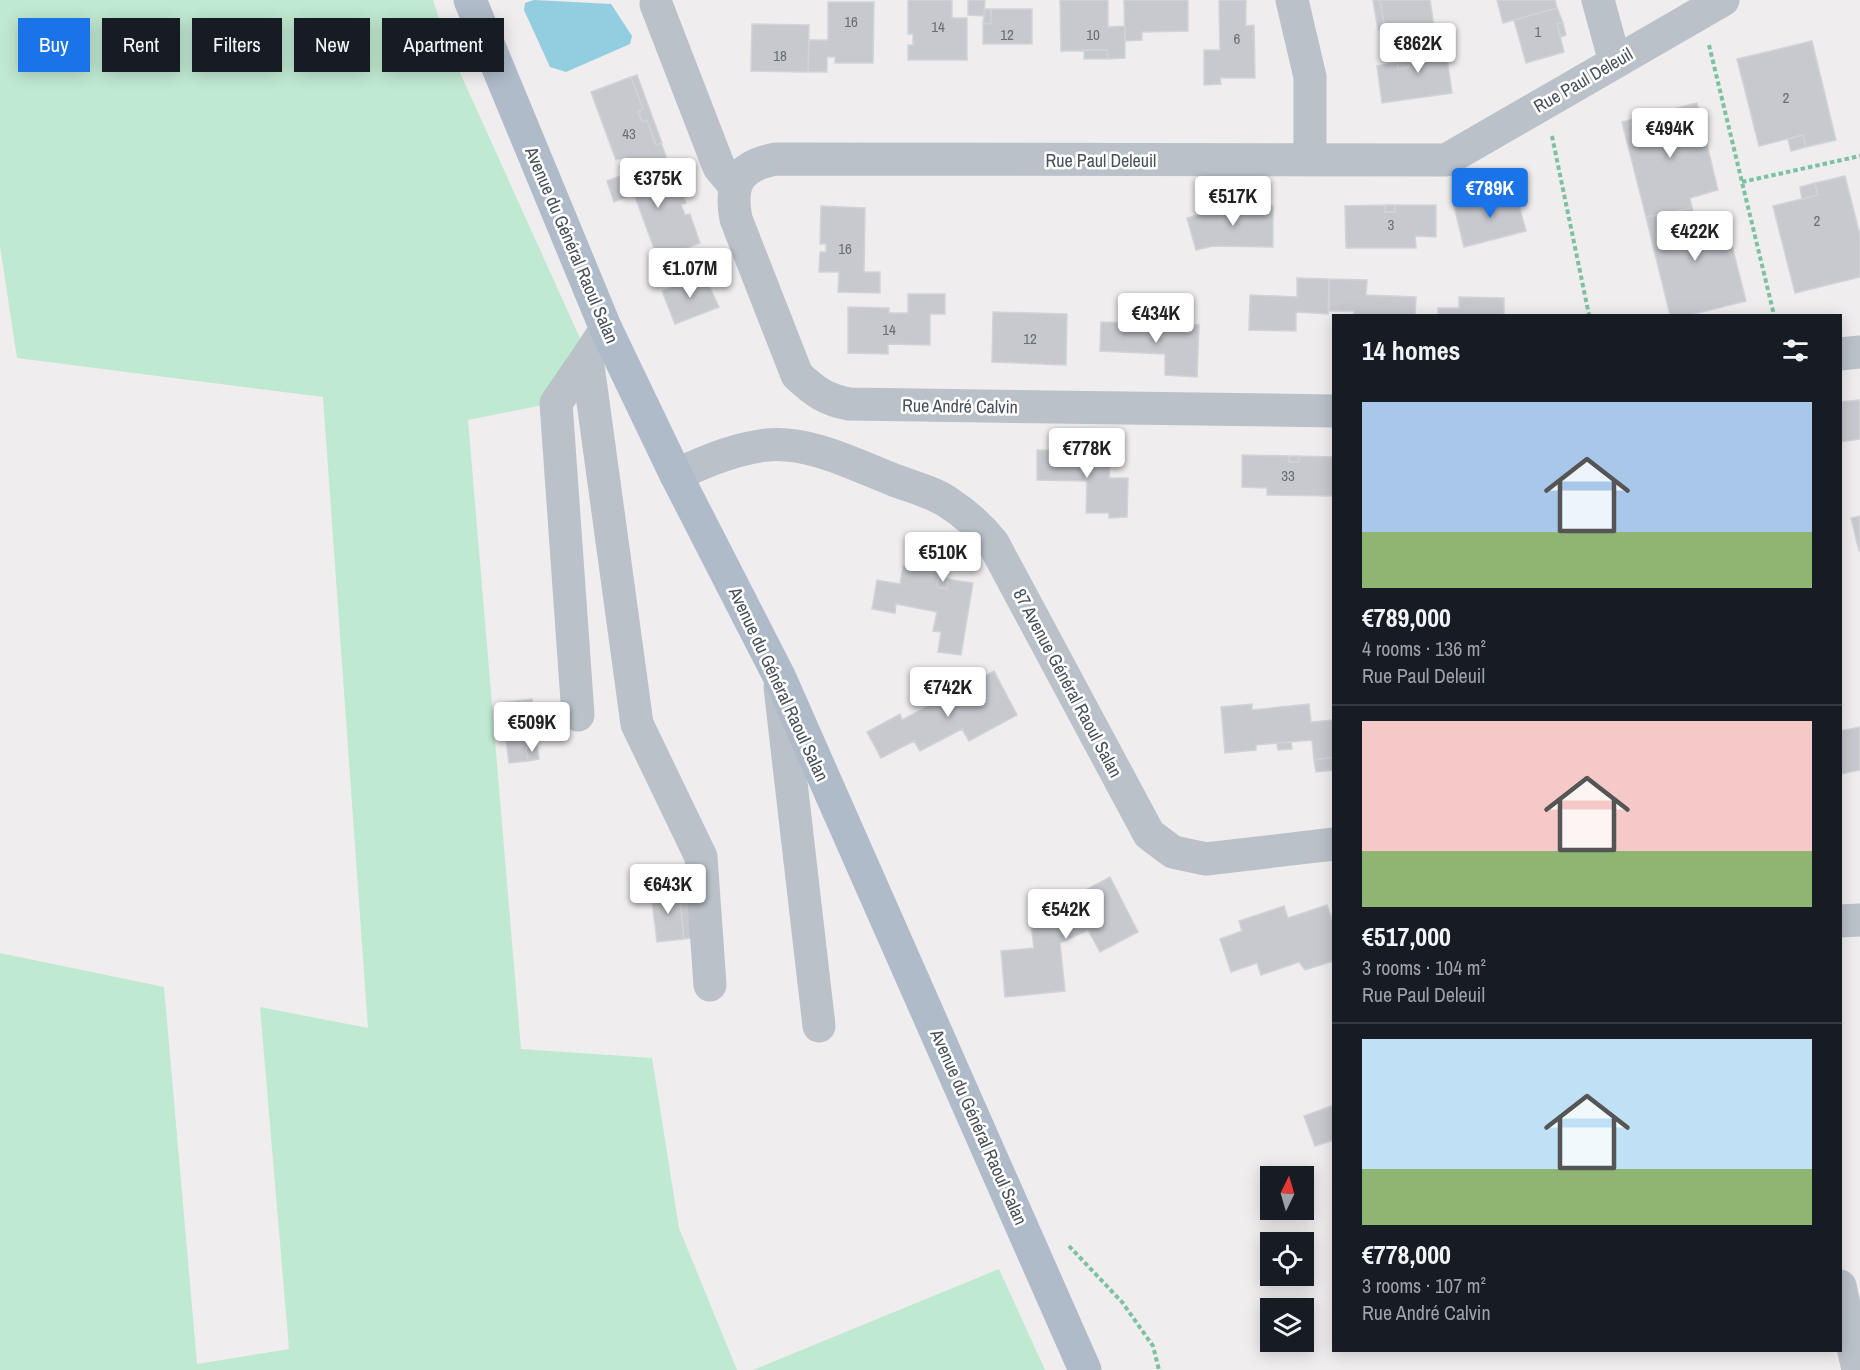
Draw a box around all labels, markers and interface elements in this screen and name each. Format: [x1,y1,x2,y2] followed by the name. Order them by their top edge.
[844,11,858,32] house number: 16
[931,16,945,37] house number: 14
[18,18,90,72] chip: Buy
[102,18,180,72] chip: Rent
[192,18,282,72] chip: Filters
[294,18,370,72] chip: New
[382,18,504,72] chip: Apartment
[1535,21,1542,42] house number: 1
[1376,23,1460,74] pin: €862K
[1000,24,1014,45] house number: 12
[1086,24,1100,45] house number: 10
[1234,28,1241,49] house number: 6
[1394,29,1442,56] text: €862K
[1529,41,1637,119] street label: Rue Paul Deleuil
[773,45,787,66] house number: 18
[1783,87,1790,108] house number: 2
[1628,108,1712,159] pin: €494K
[1646,114,1694,141] text: €494K
[622,123,636,144] house number: 43
[519,142,625,347] street label: Avenue du Général Raoul Salan
[1046,148,1156,173] street label: Rue Paul Deleuil
[616,158,700,209] pin: €375K
[634,164,682,191] text: €375K
[1448,168,1532,219] pin: €789K
[1466,174,1514,201] text: €789K
[1191,176,1275,227] pin: €517K
[1209,182,1257,209] text: €517K
[1814,210,1821,231] house number: 2
[1653,211,1737,262] pin: €422K
[1388,214,1395,235] house number: 3
[1671,217,1719,244] text: €422K
[838,238,852,259] house number: 16
[641,248,739,299] pin: €1.07M
[663,254,717,281] text: €1.07M
[1114,293,1198,344] pin: €434K
[1132,299,1180,326] text: €434K
[882,319,896,340] house number: 14
[1023,328,1037,349] house number: 12
[1362,333,1460,368] text: 14 homes
[1779,334,1812,367] icon: filters
[902,392,1018,420] street label: Rue André Calvin
[1045,428,1129,479] pin: €778K
[1063,434,1111,461] text: €778K
[1533,441,1641,549] icon: home
[1281,465,1295,486] house number: 33
[901,532,985,583] pin: €510K
[919,538,967,565] text: €510K
[723,582,835,785] street label: Avenue du Général Raoul Salan
[1008,584,1128,782] street label: 87 Avenue Général Raoul Salan
[1362,600,1451,635] text: €789,000
[1362,635,1486,662] text: 4 rooms · 136 m²
[1362,662,1485,689] text: Rue Paul Deleuil
[906,667,990,718] pin: €742K
[924,673,972,700] text: €742K
[490,702,574,753] pin: €509K
[508,708,556,735] text: €509K
[1533,760,1641,868] icon: home
[626,864,710,915] pin: €643K
[644,870,692,897] text: €643K
[1024,889,1108,940] pin: €542K
[1042,895,1090,922] text: €542K
[1362,919,1451,954] text: €517,000
[1362,954,1486,981] text: 3 rooms · 104 m²
[1362,981,1485,1008] text: Rue Paul Deleuil
[924,1024,1033,1229] street label: Avenue du Général Raoul Salan
[1533,1078,1641,1186] icon: home
[1260,1166,1314,1220] north arrow
[1260,1166,1314,1352] map controls
[1260,1232,1314,1286] button: locate
[1362,1237,1451,1272] text: €778,000
[1362,1272,1486,1299] text: 3 rooms · 107 m²
[1260,1298,1314,1352] button: layers
[1362,1299,1491,1326] text: Rue André Calvin

